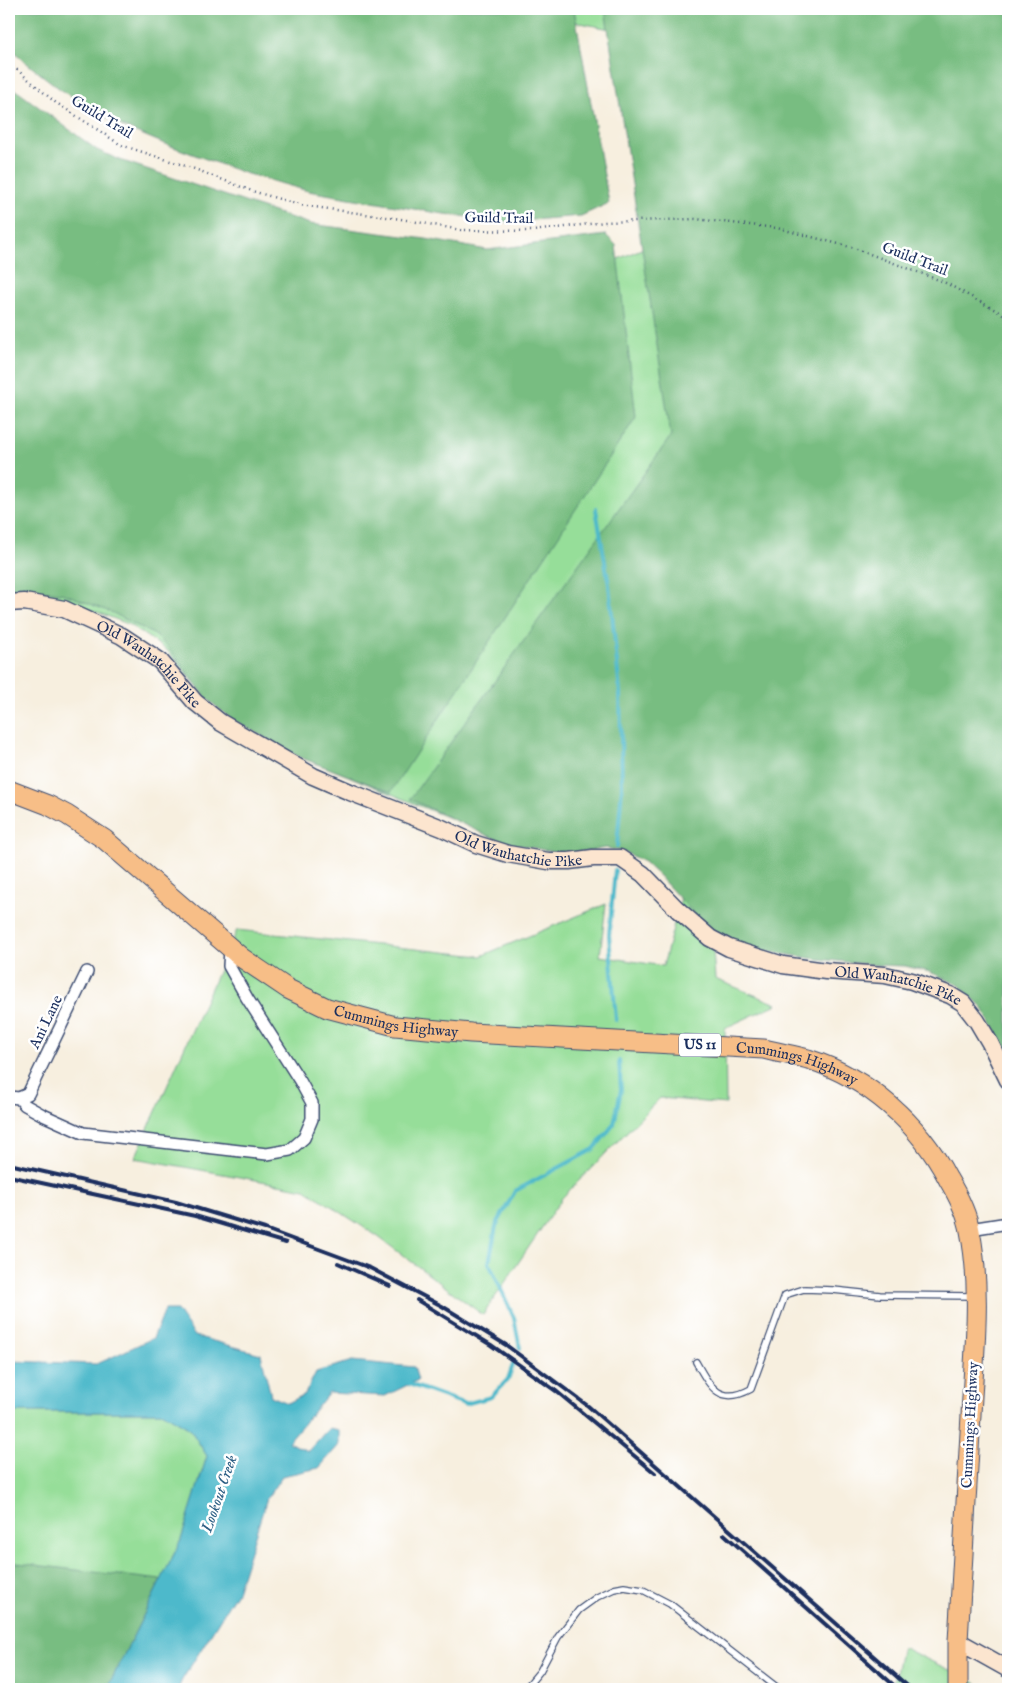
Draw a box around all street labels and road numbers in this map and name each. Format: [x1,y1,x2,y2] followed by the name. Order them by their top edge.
[68,91,137,143] street label: Guild Trail
[464,208,535,228] street label: Guild Trail
[879,238,951,281] street label: Guild Trail
[93,616,205,712] street label: Old Wauhatchie Pike
[451,826,583,871] street label: Old Wauhatchie Pike
[834,962,966,1010] street label: Old Wauhatchie Pike
[24,992,67,1053] street label: Ani Lane
[331,1001,460,1041] street label: Cummings Highway
[679,1034,721,1056] road number: US 11
[736,1038,862,1090] street label: Cummings Highway
[957,1361,983,1489] street label: Cummings Highway

